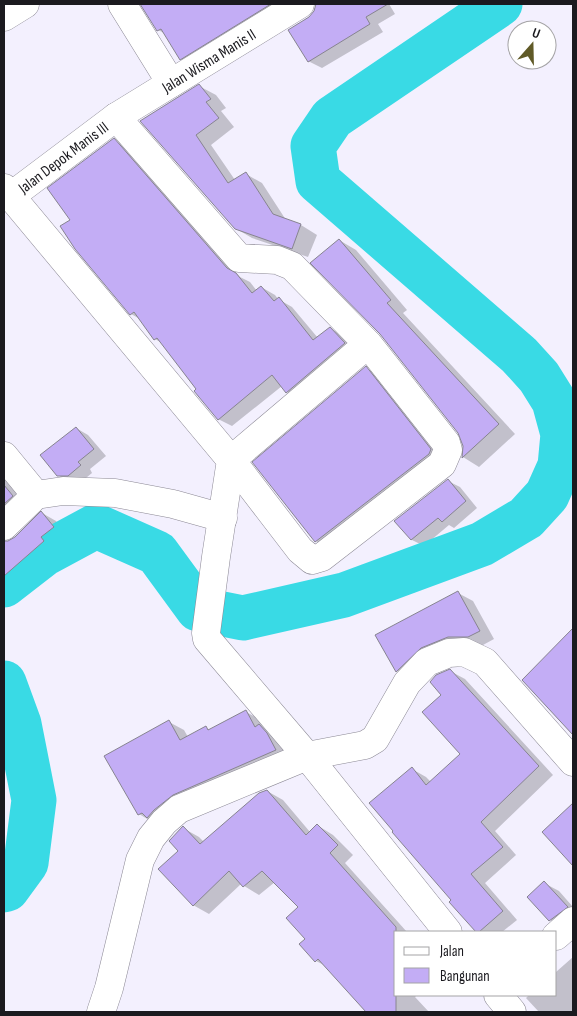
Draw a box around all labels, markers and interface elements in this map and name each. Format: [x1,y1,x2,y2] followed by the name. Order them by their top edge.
[507,20,557,70] north arrow
[530,24,543,42] text: U
[158,25,260,98] street label: Jalan Wisma Manis II
[14,118,113,199] street label: Jalan Depok Manis III
[394,931,557,996] legend
[439,942,464,961] text: Jalan
[440,967,490,986] text: Bangunan

